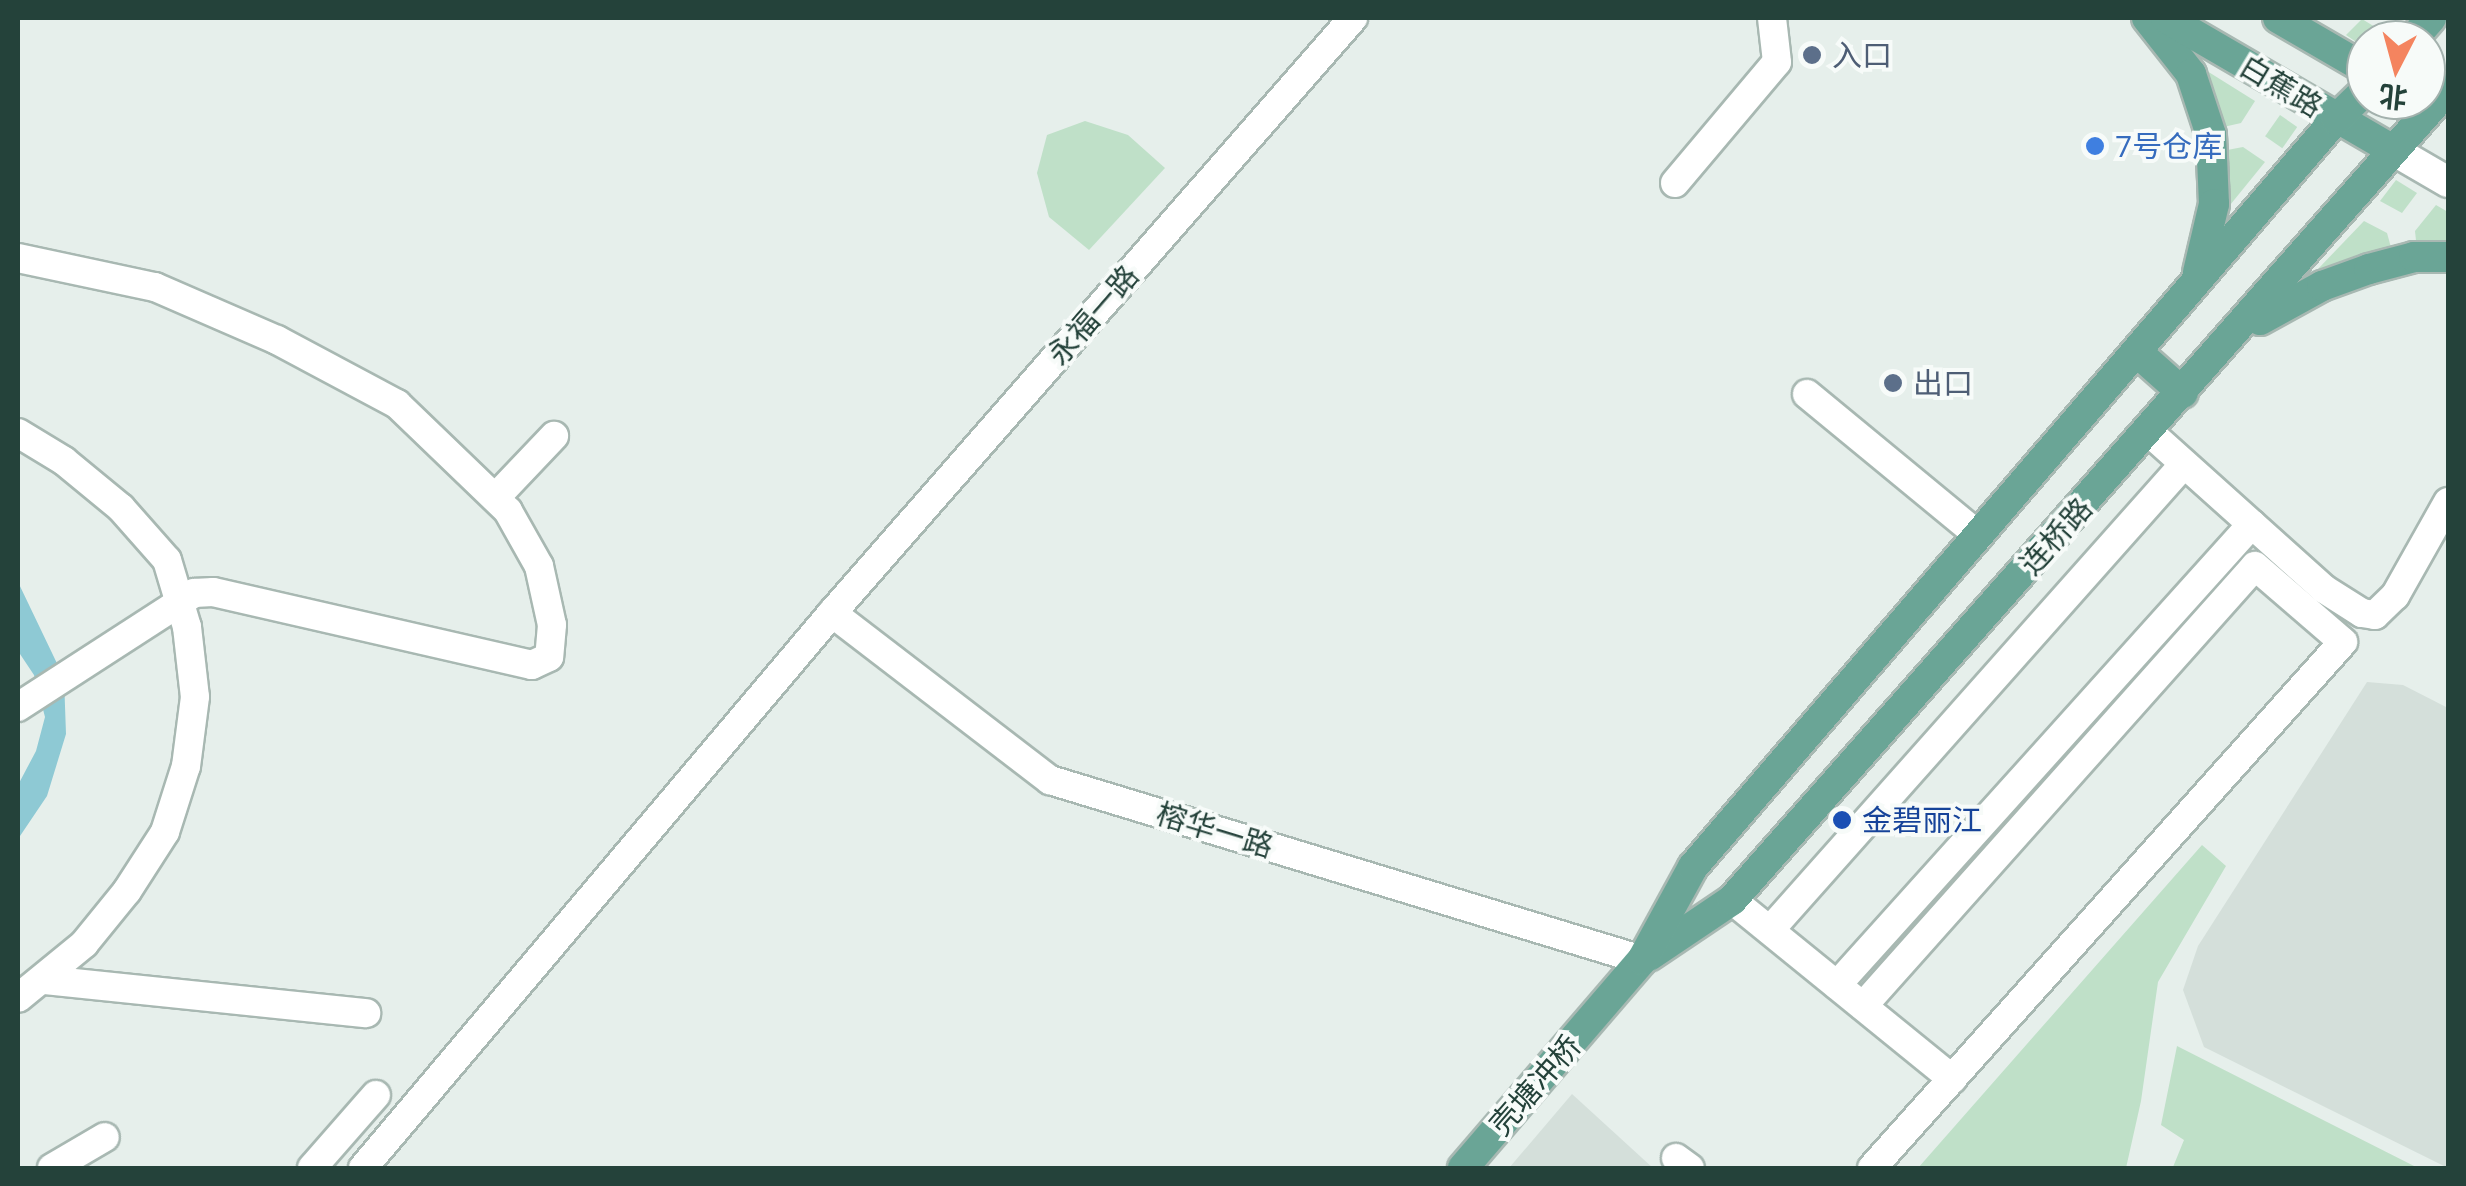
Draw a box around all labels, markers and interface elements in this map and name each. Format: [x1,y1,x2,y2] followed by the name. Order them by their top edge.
[2346,20,2446,120] north arrow
[1832,37,1892,73] place label: 入口
[1801,44,1823,66] marker: 入口
[2233,47,2329,125] street label: 白蕉路
[2377,77,2409,118] text: 北
[2115,128,2222,164] place label: 7号仓库
[2084,135,2106,157] marker: 7号仓库
[1040,258,1146,372] street label: 永福一路
[1913,365,1973,401] place label: 出口
[1882,372,1904,394] marker: 出口
[2013,491,2099,581] street label: 连桥路
[1152,795,1278,865] street label: 榕华一路
[1862,802,1982,838] place label: 金碧丽江
[1831,809,1853,831] marker: 金碧丽江
[1482,1028,1588,1142] street label: 壳塘冲桥

